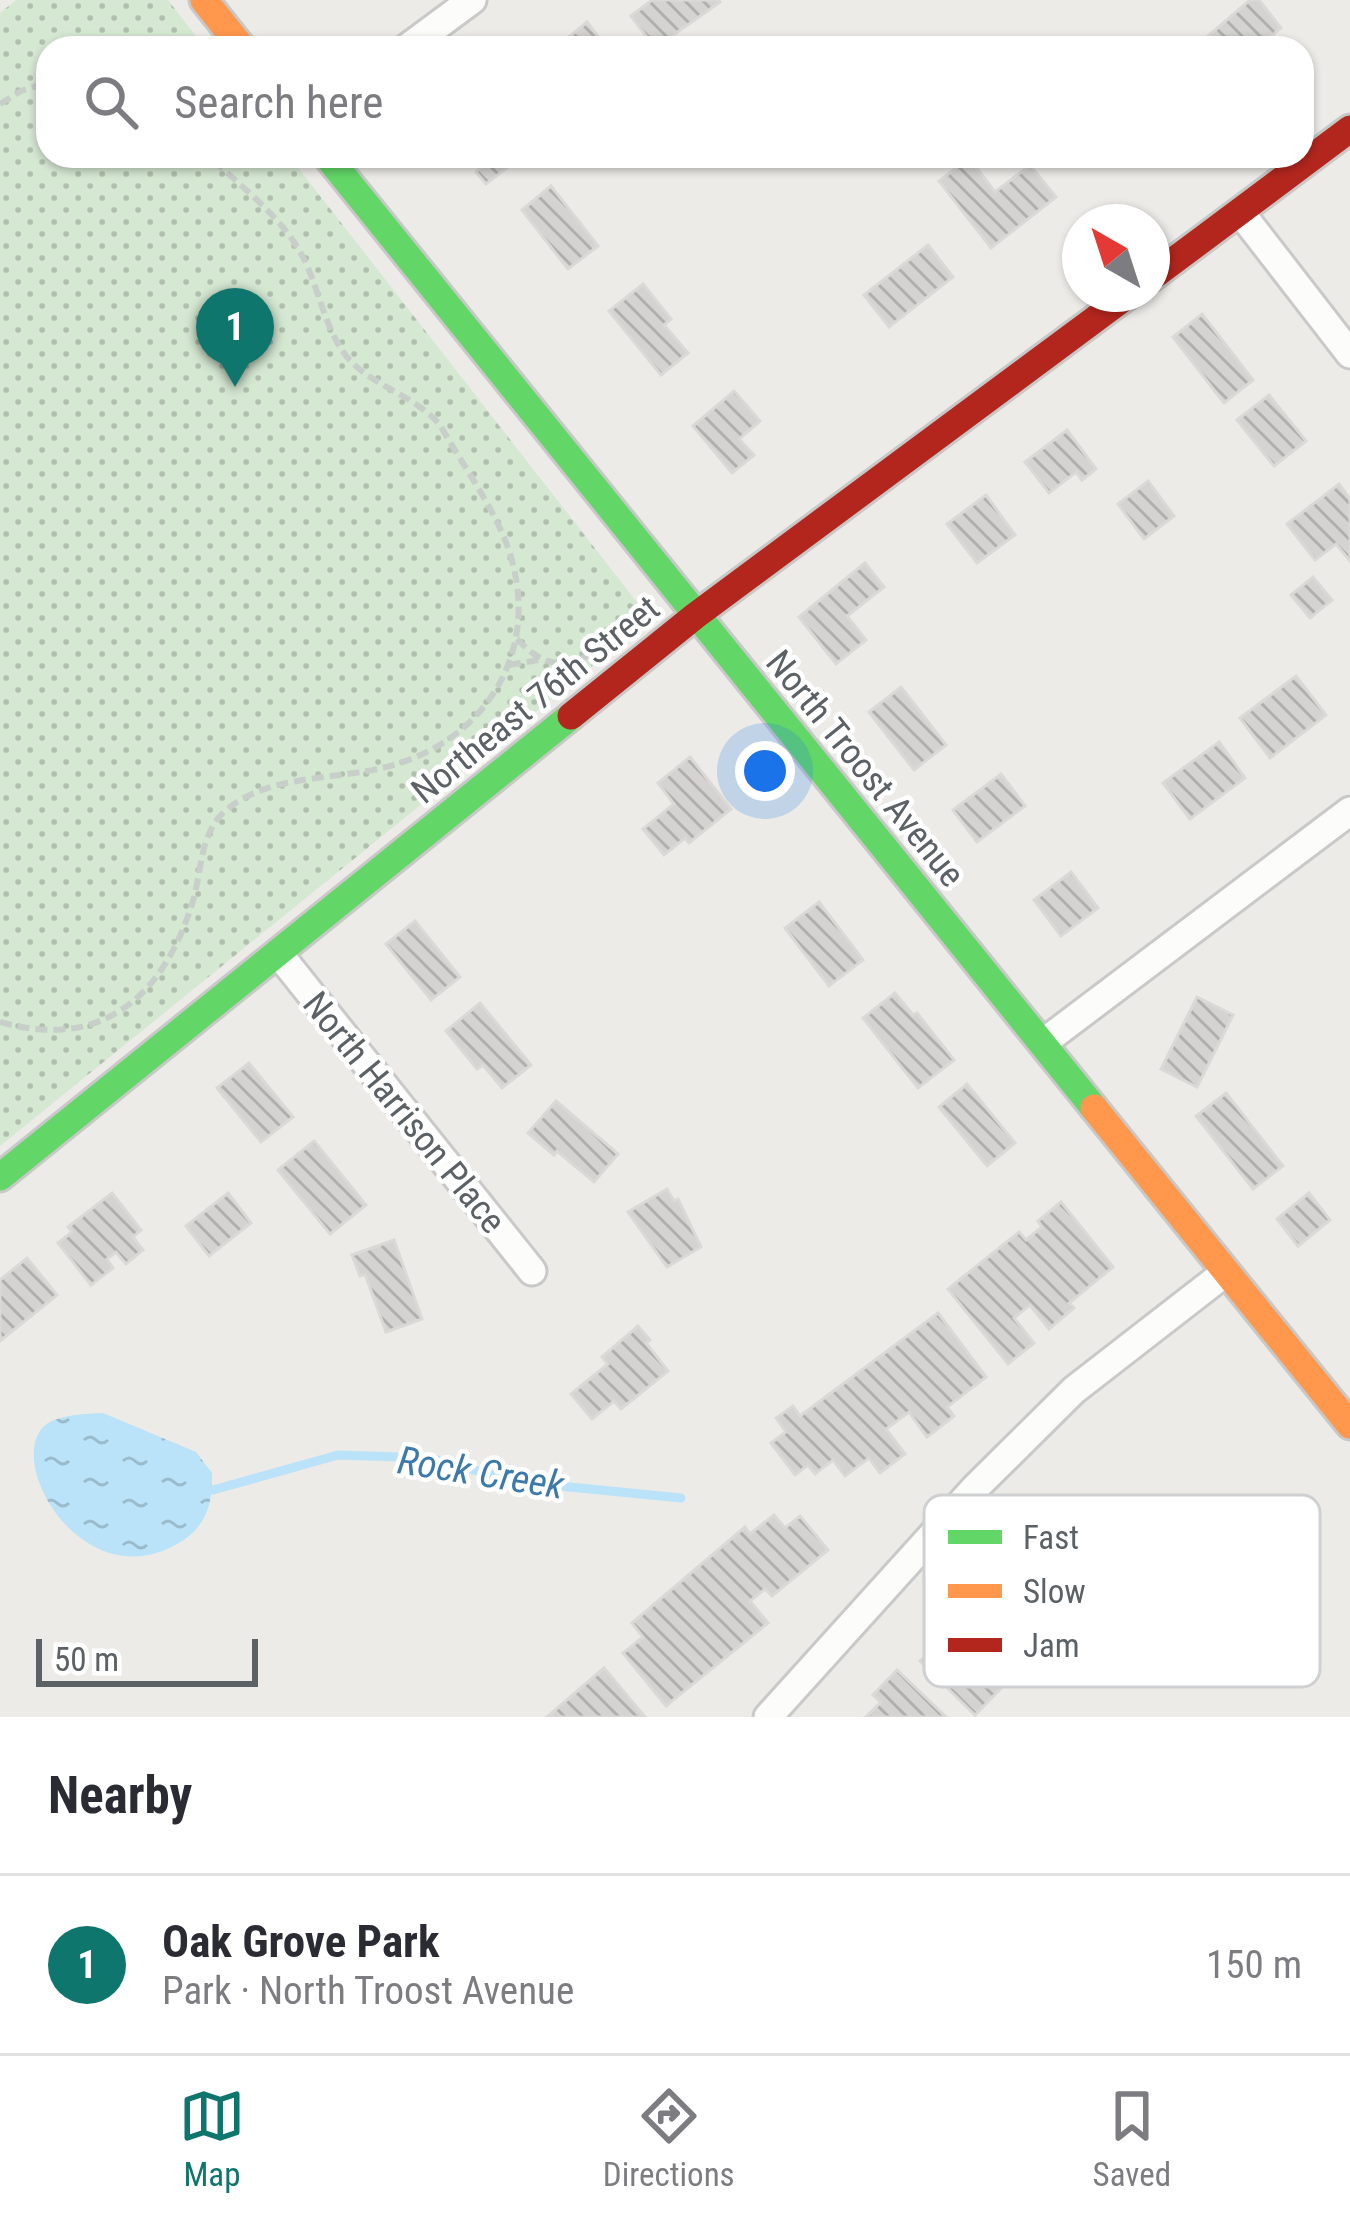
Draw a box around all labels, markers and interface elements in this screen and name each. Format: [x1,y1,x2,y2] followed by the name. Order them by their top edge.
[36,36,1314,168] search box
[78,69,144,135] icon: search
[174,76,383,129] text: Search here
[1062,204,1170,312] north arrow
[196,288,274,387] pin: 1
[404,587,668,812] street label: Northeast 76th Street
[757,642,973,895] street label: North Troost Avenue
[735,741,795,801] your location
[294,984,514,1241] street label: North Harrison Place
[394,1437,568,1509] water label: Rock Creek
[924,1495,1320,1687] legend
[1023,1518,1079,1557] text: Fast
[1023,1572,1086,1611] text: Slow
[1023,1626,1080,1665] text: Jam
[36,1633,258,1686] scale bar
[54,1640,119,1679] text: 50 m
[48,1766,192,1825] text: Nearby
[162,1915,440,1968] text: Oak Grove Park
[77,1942,97,1988] text: 1
[1206,1942,1302,1988] text: 150 m
[162,1968,574,2014] text: Park · North Troost Avenue
[179,2083,245,2194] tab: Map
[603,2083,735,2194] tab: Directions
[1093,2083,1171,2194] tab: Saved

